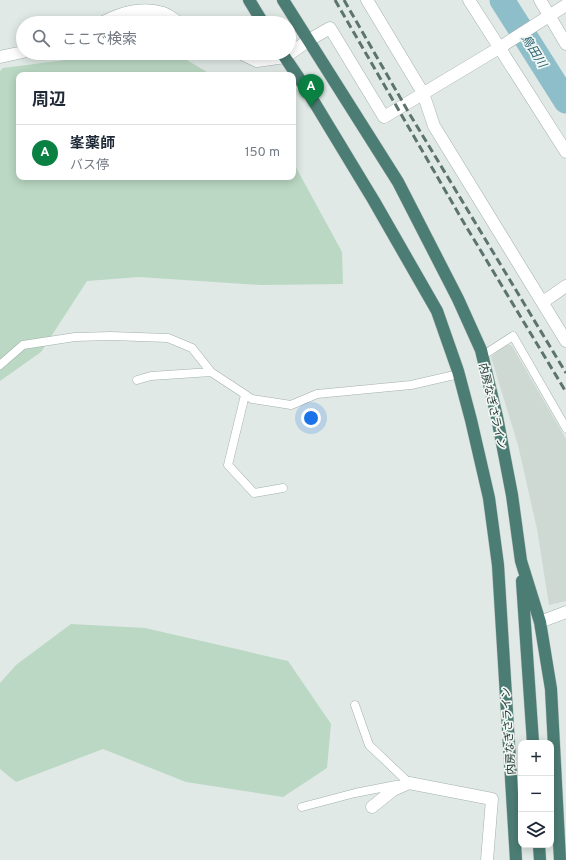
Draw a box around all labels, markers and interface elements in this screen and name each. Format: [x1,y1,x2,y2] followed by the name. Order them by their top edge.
[16,16,296,60] search box
[30,27,52,49] icon: search
[62,31,137,50] text: ここで検索
[517,32,551,73] water label: 鳥田川
[298,74,324,107] pin: A
[32,90,66,112] text: 周辺
[70,135,115,154] text: 峯薬師
[40,145,50,161] text: A
[245,145,280,161] text: 150 m
[70,158,109,174] text: バス停
[475,362,509,451] street label: 内房なぎさライン
[301,408,321,428] your location
[499,687,519,775] street label: 内房なぎさライン
[518,740,554,848] map controls
[518,740,554,776] button: +
[518,776,554,812] button: −
[518,812,554,848] button: layers

